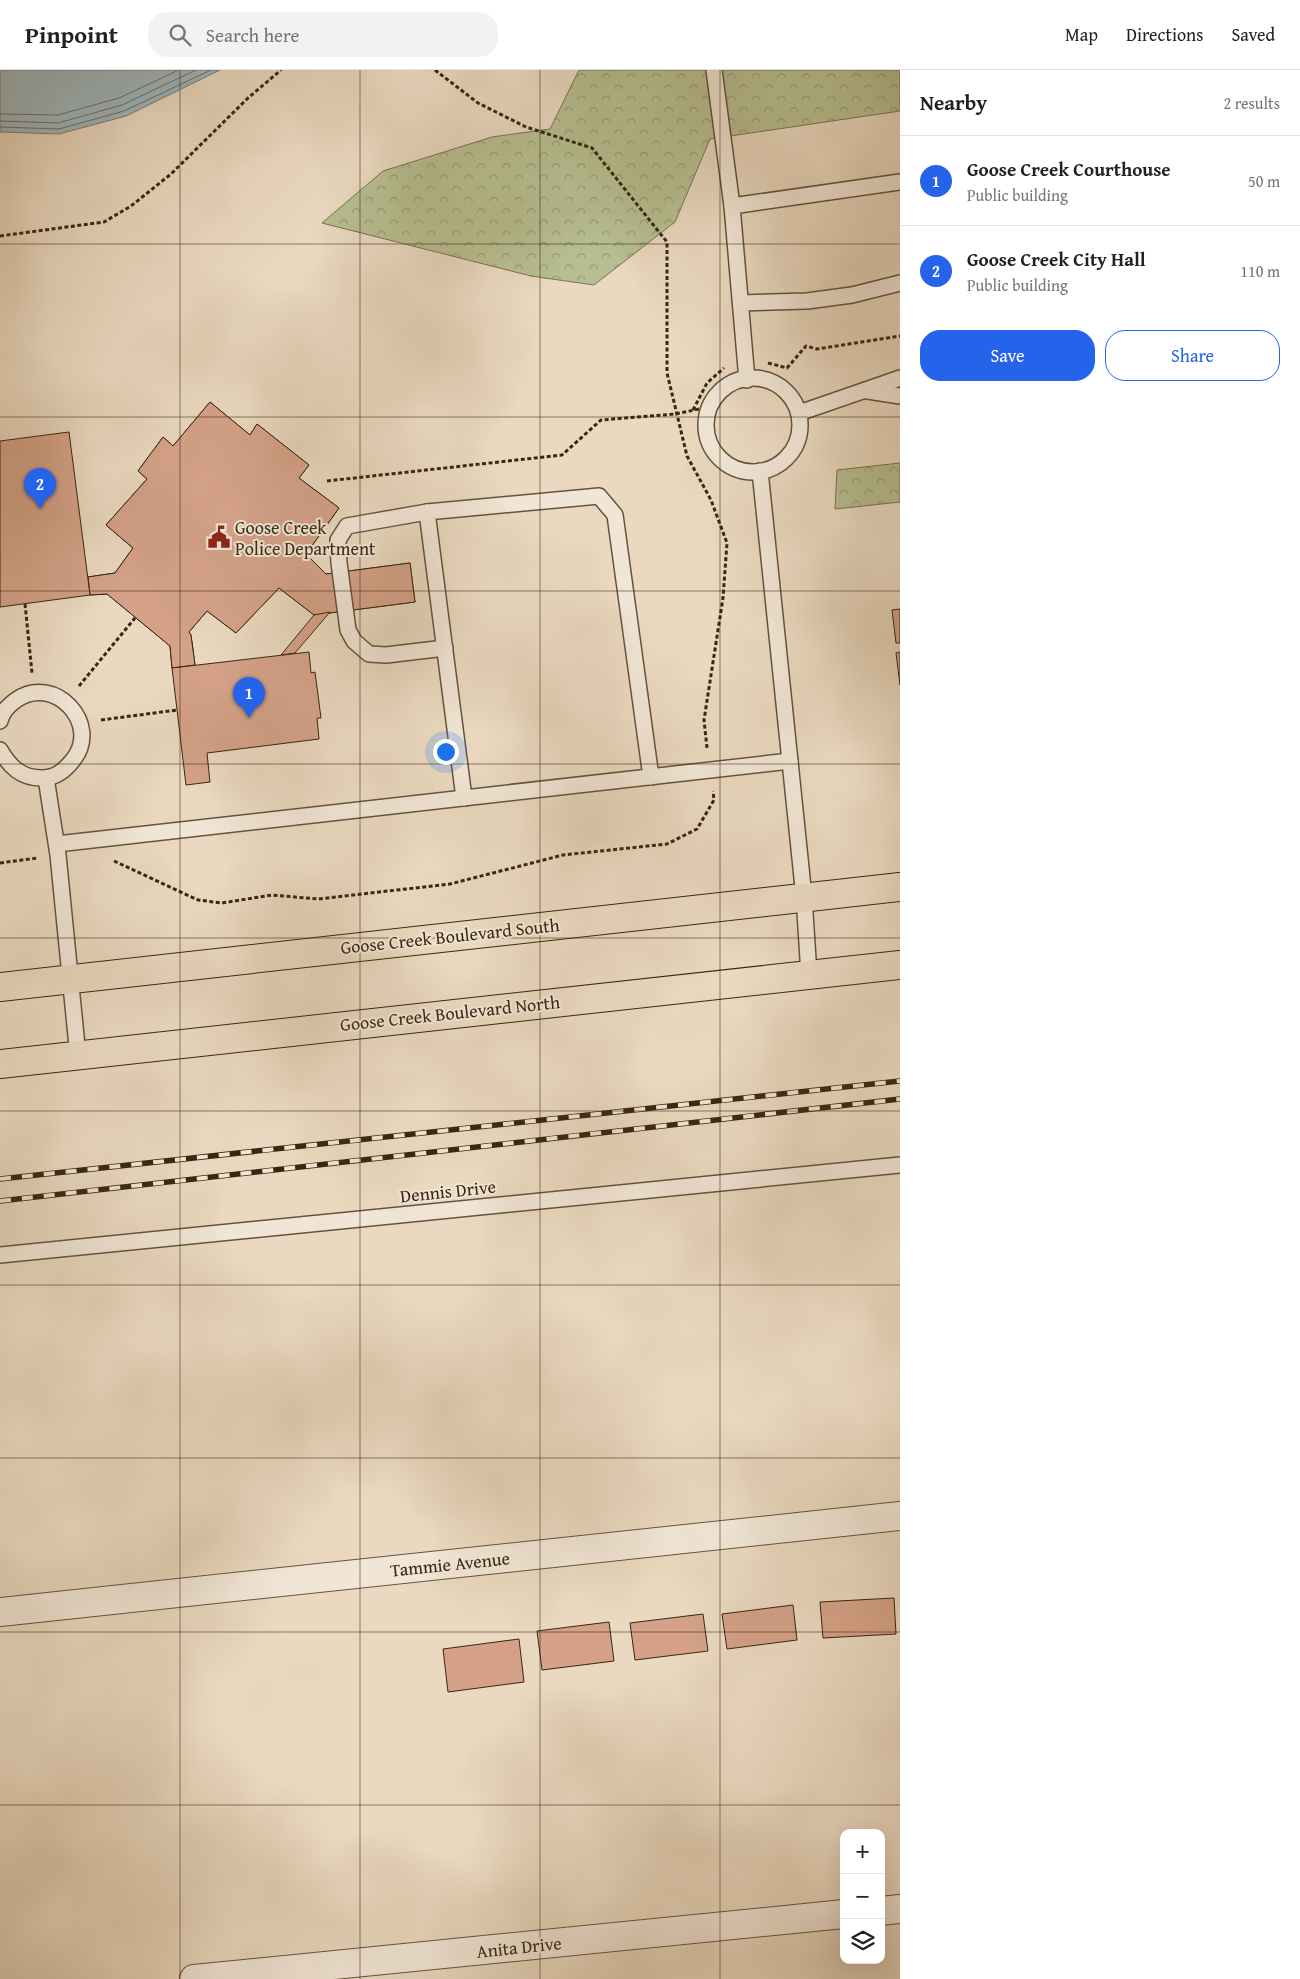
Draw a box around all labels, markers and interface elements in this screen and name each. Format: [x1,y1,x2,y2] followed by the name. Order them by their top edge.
[148,12,498,57] search box
[25,17,118,52] text: Pinpoint
[166,21,194,49] icon: search
[206,21,299,49] text: Search here
[1065,21,1098,48] text: Map
[1126,21,1203,48] text: Directions
[1231,21,1275,48] text: Saved
[920,87,987,118] text: Nearby
[1223,91,1280,115] text: 2 results
[967,155,1171,183] text: Goose Creek Courthouse
[932,169,940,193] text: 1
[1248,169,1280,193] text: 50 m
[967,183,1068,207] text: Public building
[967,245,1146,273] text: Goose Creek City Hall
[932,259,940,283] text: 2
[1240,259,1280,283] text: 110 m
[967,273,1068,297] text: Public building
[920,330,1095,381] button: Save
[1105,330,1280,381] button: Share
[24,468,56,509] pin: 2
[235,514,376,562] place label: Goose Creek Police Department
[206,524,232,550] public building icon: Goose Creek Police Department
[233,677,265,718] pin: 1
[433,739,459,765] your location
[339,911,561,961] street label: Goose Creek Boulevard South
[339,988,561,1038] street label: Goose Creek Boulevard North
[399,1173,497,1209] street label: Dennis Drive
[389,1544,511,1584] street label: Tammie Avenue
[840,1829,885,1964] map controls
[840,1829,885,1874] button: +
[840,1874,885,1919] button: −
[840,1919,885,1964] button: layers
[475,1929,563,1965] street label: Anita Drive

